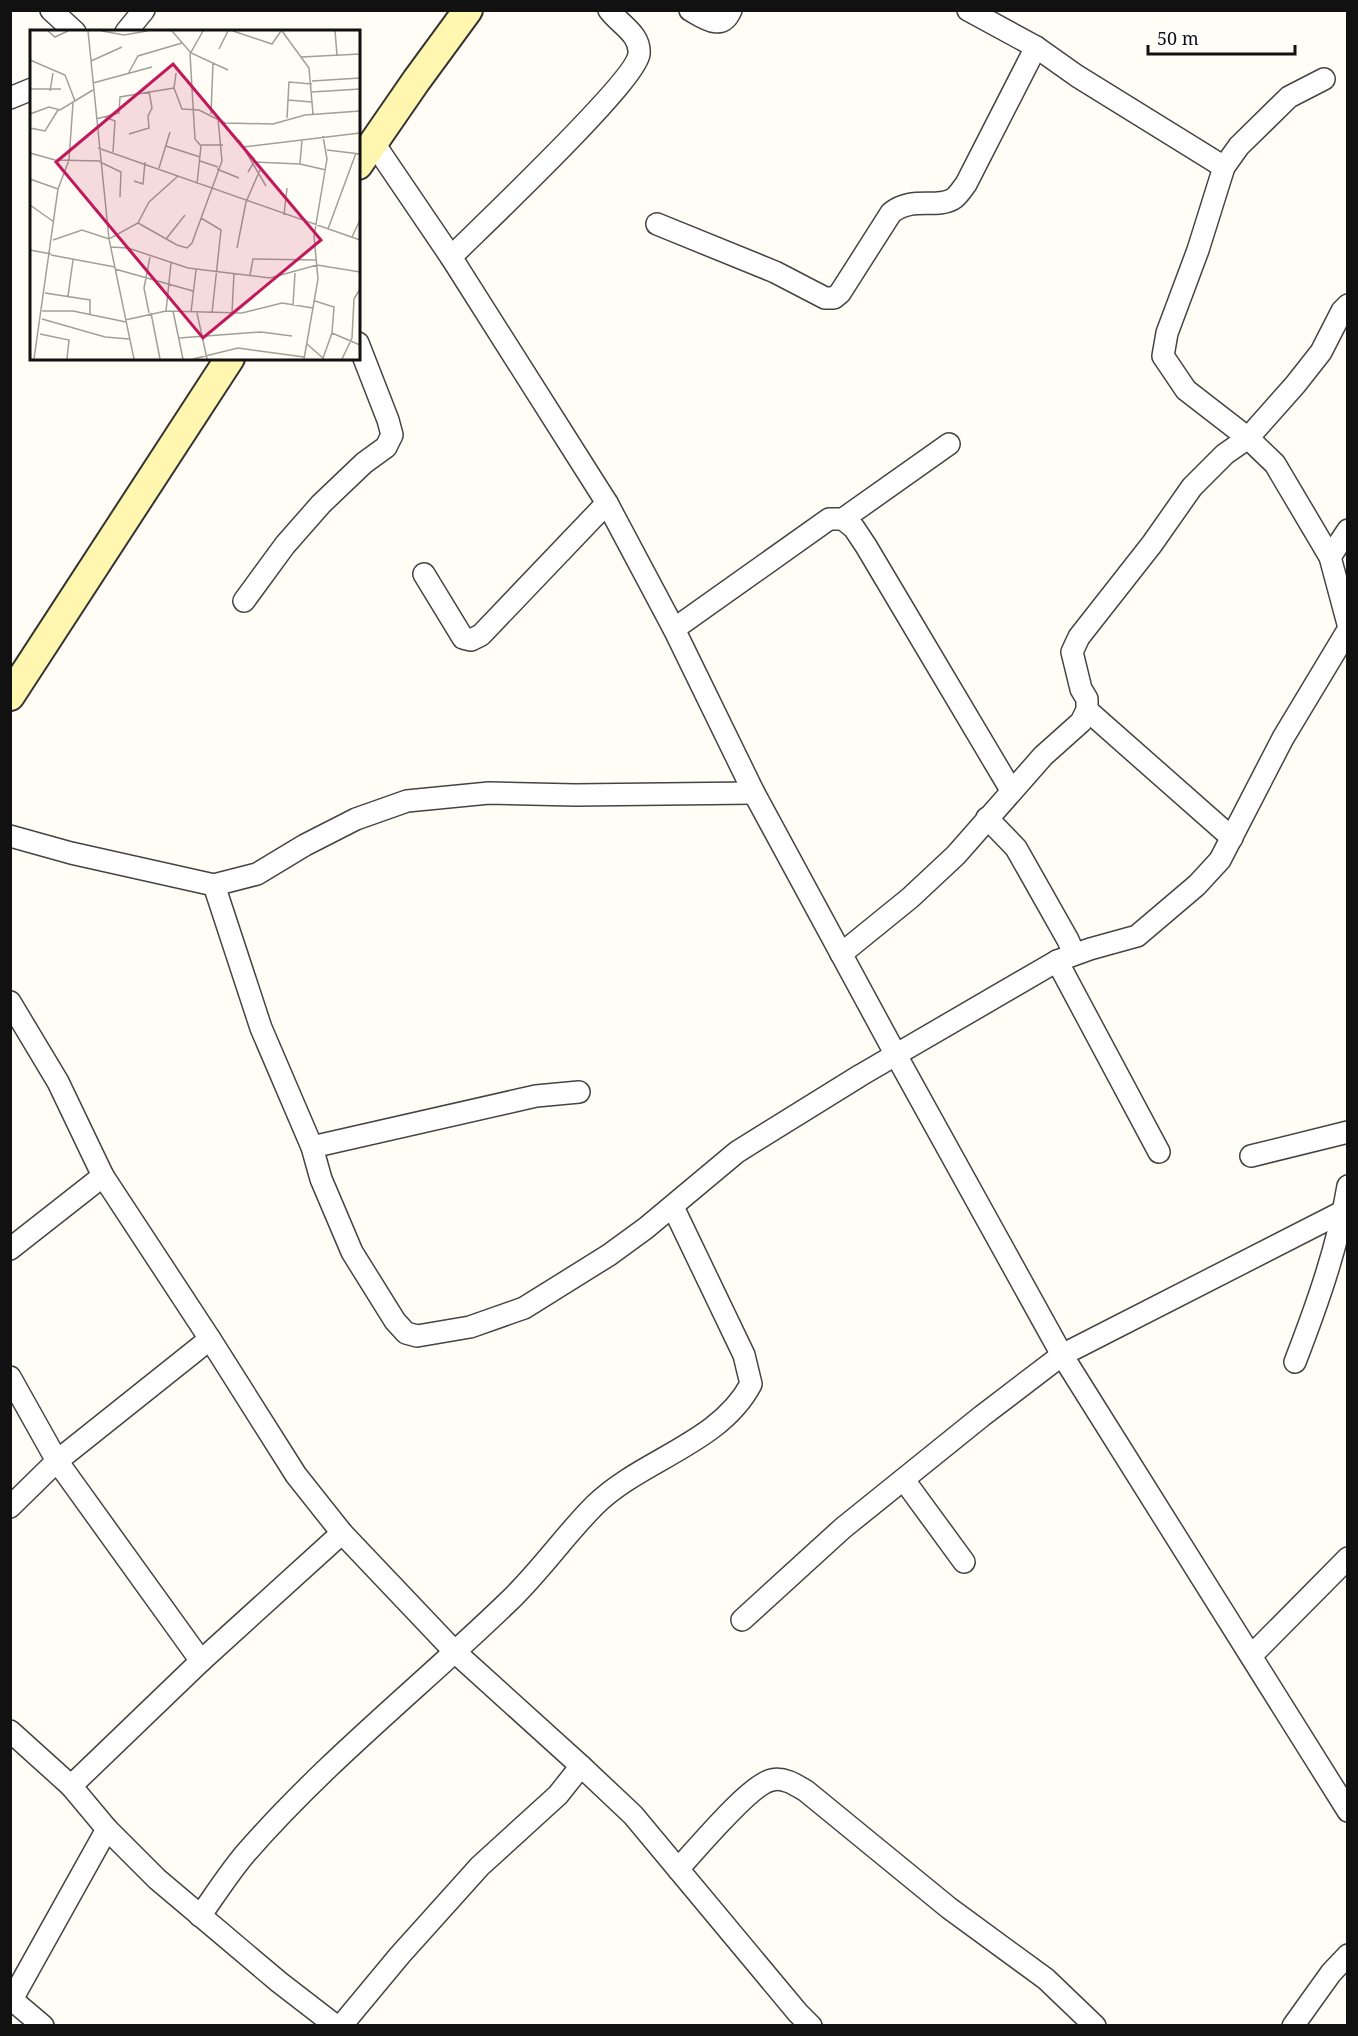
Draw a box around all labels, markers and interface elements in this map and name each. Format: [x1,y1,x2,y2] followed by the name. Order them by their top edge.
[1148,18,1295,56] scale bar
[1157,26,1199,50] text: 50 m
[30,30,360,360] inset map

